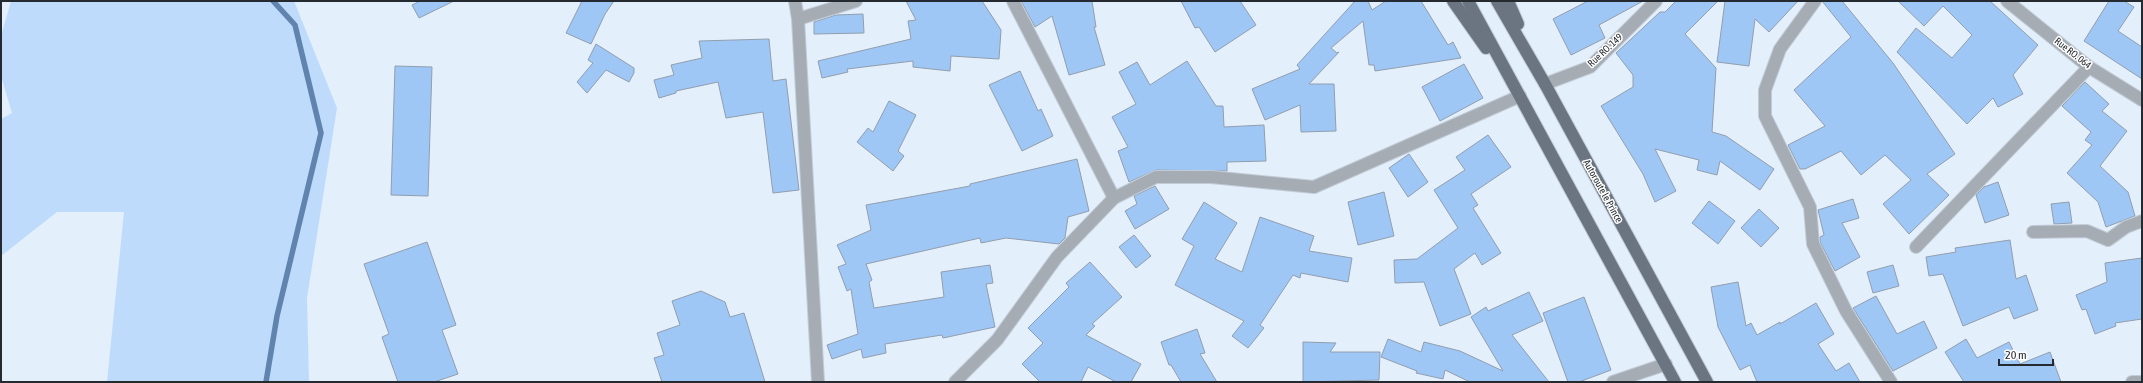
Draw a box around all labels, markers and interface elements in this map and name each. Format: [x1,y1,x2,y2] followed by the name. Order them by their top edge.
[1585,31,1625,69] street label: Rue RO. 149
[2052,35,2094,71] street label: Rue RO. 064
[1581,158,1625,225] street label: Autoroute le Prince
[1999,341,2053,367] scale bar
[2005,348,2027,362] text: 20 m

